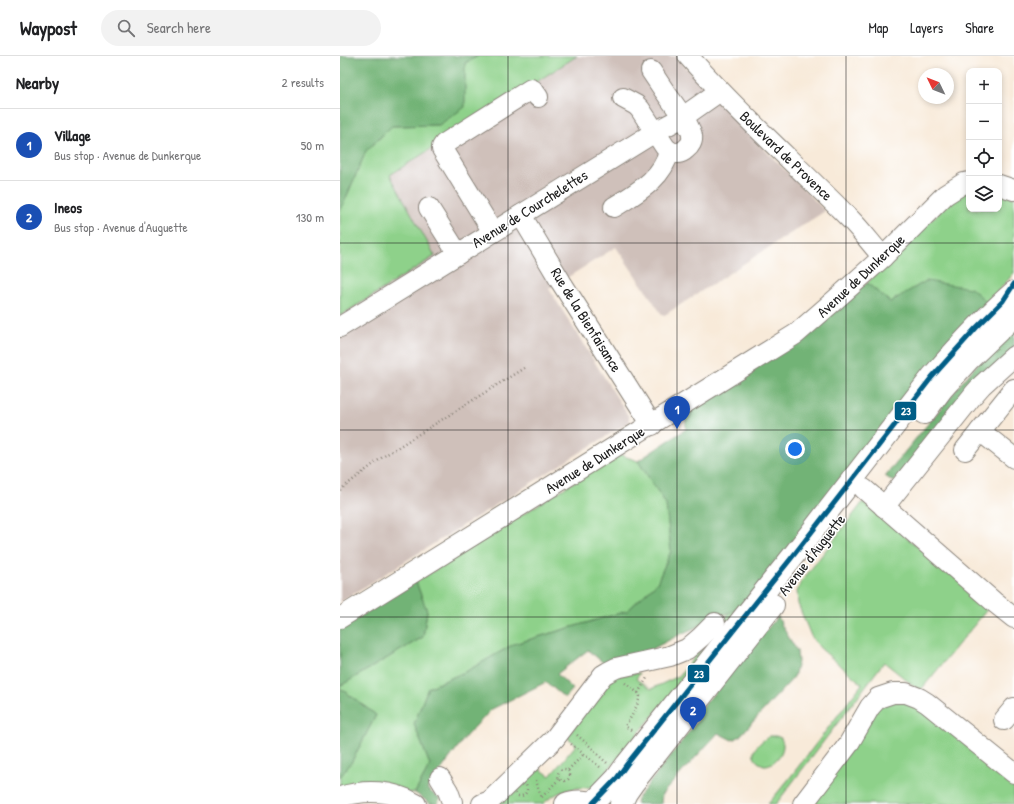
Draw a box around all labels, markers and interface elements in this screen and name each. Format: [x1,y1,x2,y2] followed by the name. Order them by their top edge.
[101,10,381,46] search box
[20,15,77,41] text: Waypost
[115,17,137,39] icon: search
[147,17,211,38] text: Search here
[868,18,888,37] text: Map
[910,18,943,37] text: Layers
[965,18,994,37] text: Share
[918,68,954,104] north arrow
[966,68,1002,212] map controls
[966,68,1002,104] button: +
[16,71,59,94] text: Nearby
[282,73,324,91] text: 2 results
[966,104,1002,140] button: −
[735,106,837,205] street label: Boulevard de Provence
[54,125,91,146] text: Village
[27,136,31,154] text: 1
[301,136,324,154] text: 50 m
[966,140,1002,176] button: locate
[54,146,201,164] text: Bus stop · Avenue de Dunkerque
[468,164,592,253] street label: Avenue de Courchelettes
[966,176,1002,212] button: layers
[54,197,82,218] text: Ineos
[26,208,32,226] text: 2
[296,208,324,226] text: 130 m
[54,218,188,236] text: Bus stop · Avenue d'Auguette
[812,229,909,322] street label: Avenue de Dunkerque
[546,264,627,376] street label: Rue de la Bienfaisance
[664,396,690,429] pin: 1
[894,401,917,421] line badge: 23
[901,404,911,418] text: 23
[541,421,648,499] street label: Avenue de Dunkerque
[785,439,805,459] your location
[773,510,850,600] street label: Avenue d'Auguette
[687,664,710,683] line badge: 23
[694,667,704,681] text: 23
[680,697,706,730] pin: 2

